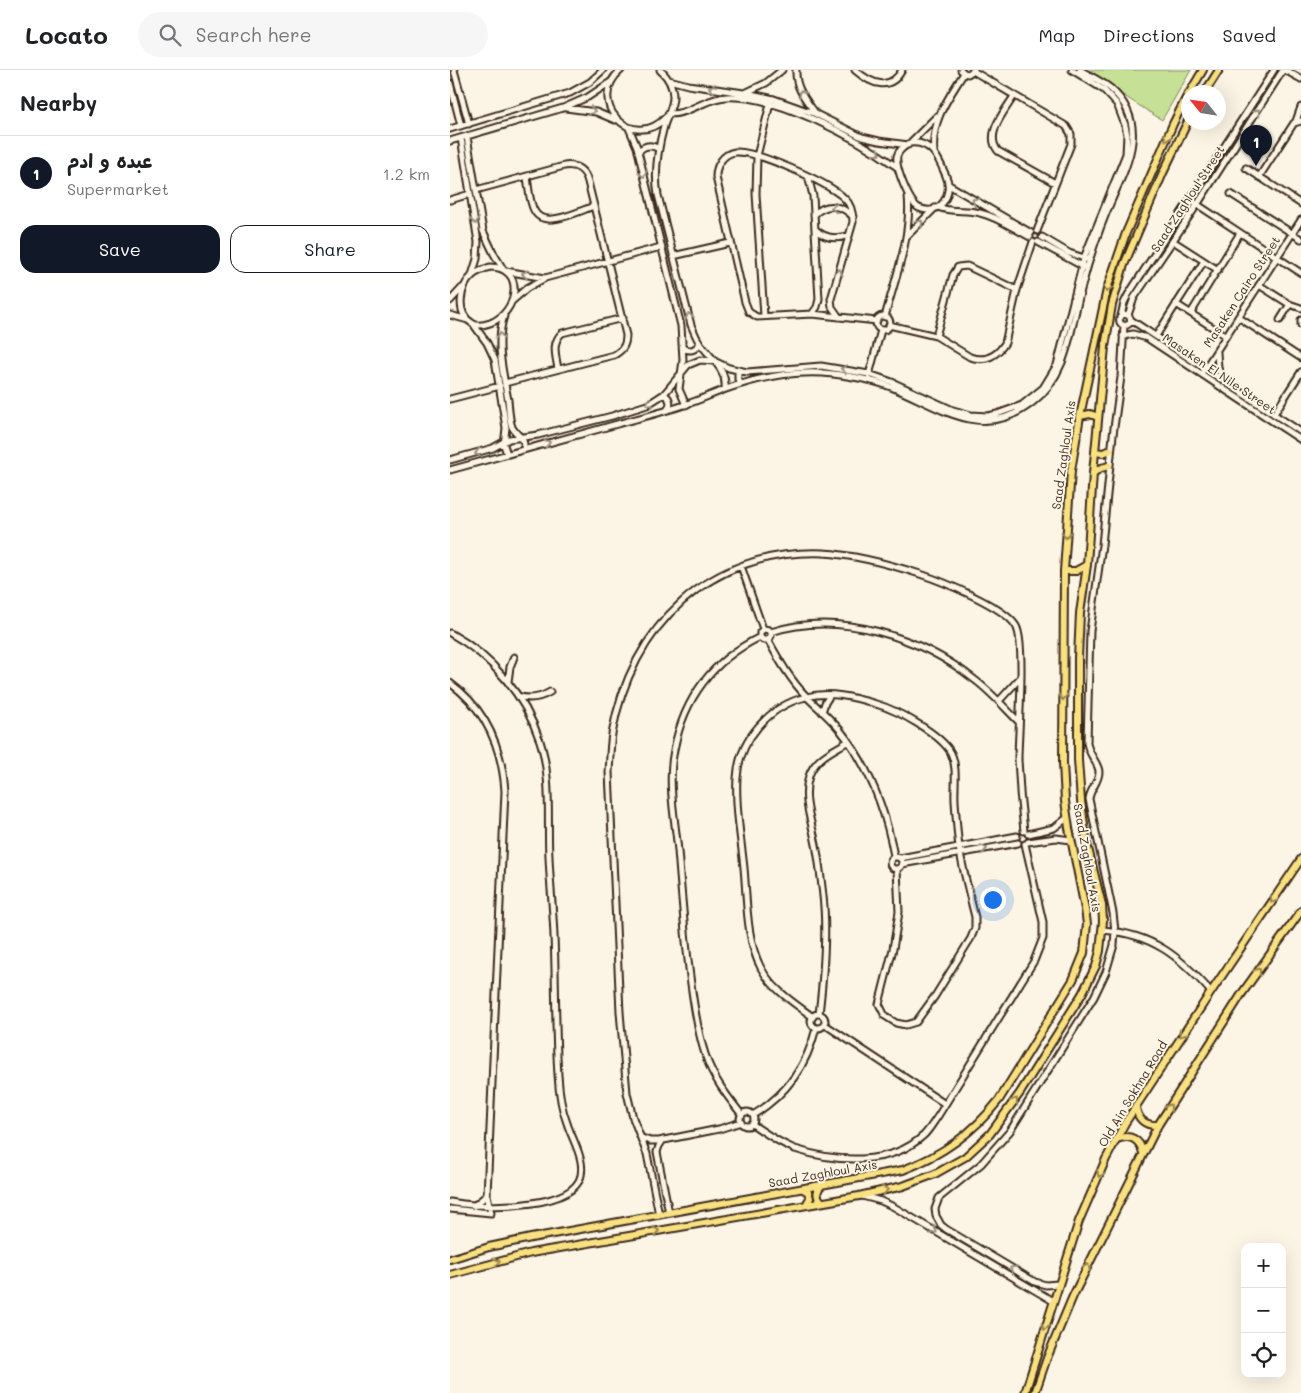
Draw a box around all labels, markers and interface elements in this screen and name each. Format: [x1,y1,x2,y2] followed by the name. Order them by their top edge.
[138,12,488,57] search box
[25,19,108,50] text: Locato
[156,21,184,49] icon: search
[196,22,311,47] text: Search here
[1038,23,1075,47] text: Map
[1103,23,1195,47] text: Directions
[1223,23,1276,47] text: Saved
[707,83,715,94] one-way arrow
[1181,85,1226,130] north arrow
[20,89,97,116] text: Nearby
[799,90,809,99] one-way arrow
[587,105,596,116] one-way arrow
[1250,108,1260,117] one-way arrow
[1240,125,1272,166] pin: 1
[1162,133,1173,142] one-way arrow
[1147,142,1228,255] street label: Saad Zaghloul Street
[872,146,881,156] one-way arrow
[67,148,152,173] text: عبده و ادم
[32,163,40,184] text: 1
[383,163,430,184] text: 1.2 km
[637,170,648,179] one-way arrow
[67,178,169,199] text: Supermarket
[971,197,980,207] one-way arrow
[829,203,837,214] one-way arrow
[469,216,479,225] one-way arrow
[914,220,923,229] one-way arrow
[20,225,220,273] button: Save
[230,225,430,273] button: Share
[1199,233,1283,350] street label: Masaken Cairo Street
[833,268,843,276] one-way arrow
[521,270,530,280] one-way arrow
[1103,284,1113,292] one-way arrow
[684,313,694,321] one-way arrow
[1160,329,1279,417] street label: Masaken El Nile Street
[495,332,506,340] one-way arrow
[840,364,848,375] one-way arrow
[645,397,654,407] one-way arrow
[1047,399,1079,510] street label: Saad Zaghloul Axis
[543,438,552,449] one-way arrow
[473,447,482,458] one-way arrow
[1060,531,1071,539] one-way arrow
[1058,694,1068,702] one-way arrow
[1071,802,1105,913] street label: Saad Zaghloul Axis
[980,844,989,854] one-way arrow
[980,887,1006,913] your location
[1270,894,1280,903] one-way arrow
[1252,967,1261,977] one-way arrow
[1179,1028,1188,1038] one-way arrow
[1094,1037,1170,1150] street label: Old Ain Sokhna Road
[1009,1097,1018,1107] one-way arrow
[1163,1104,1173,1113] one-way arrow
[767,1156,878,1190] street label: Saad Zaghloul Axis
[1095,1169,1106,1178] one-way arrow
[881,1185,890,1196] one-way arrow
[928,1224,937,1234] one-way arrow
[652,1227,661,1237] one-way arrow
[1241,1243,1286,1378] map controls
[1241,1243,1286,1288] button: +
[492,1257,501,1268] one-way arrow
[1081,1264,1091,1273] one-way arrow
[1010,1266,1019,1276] one-way arrow
[1241,1288,1286,1333] button: −
[1041,1322,1051,1330] one-way arrow
[1241,1333,1286,1378] button: locate

